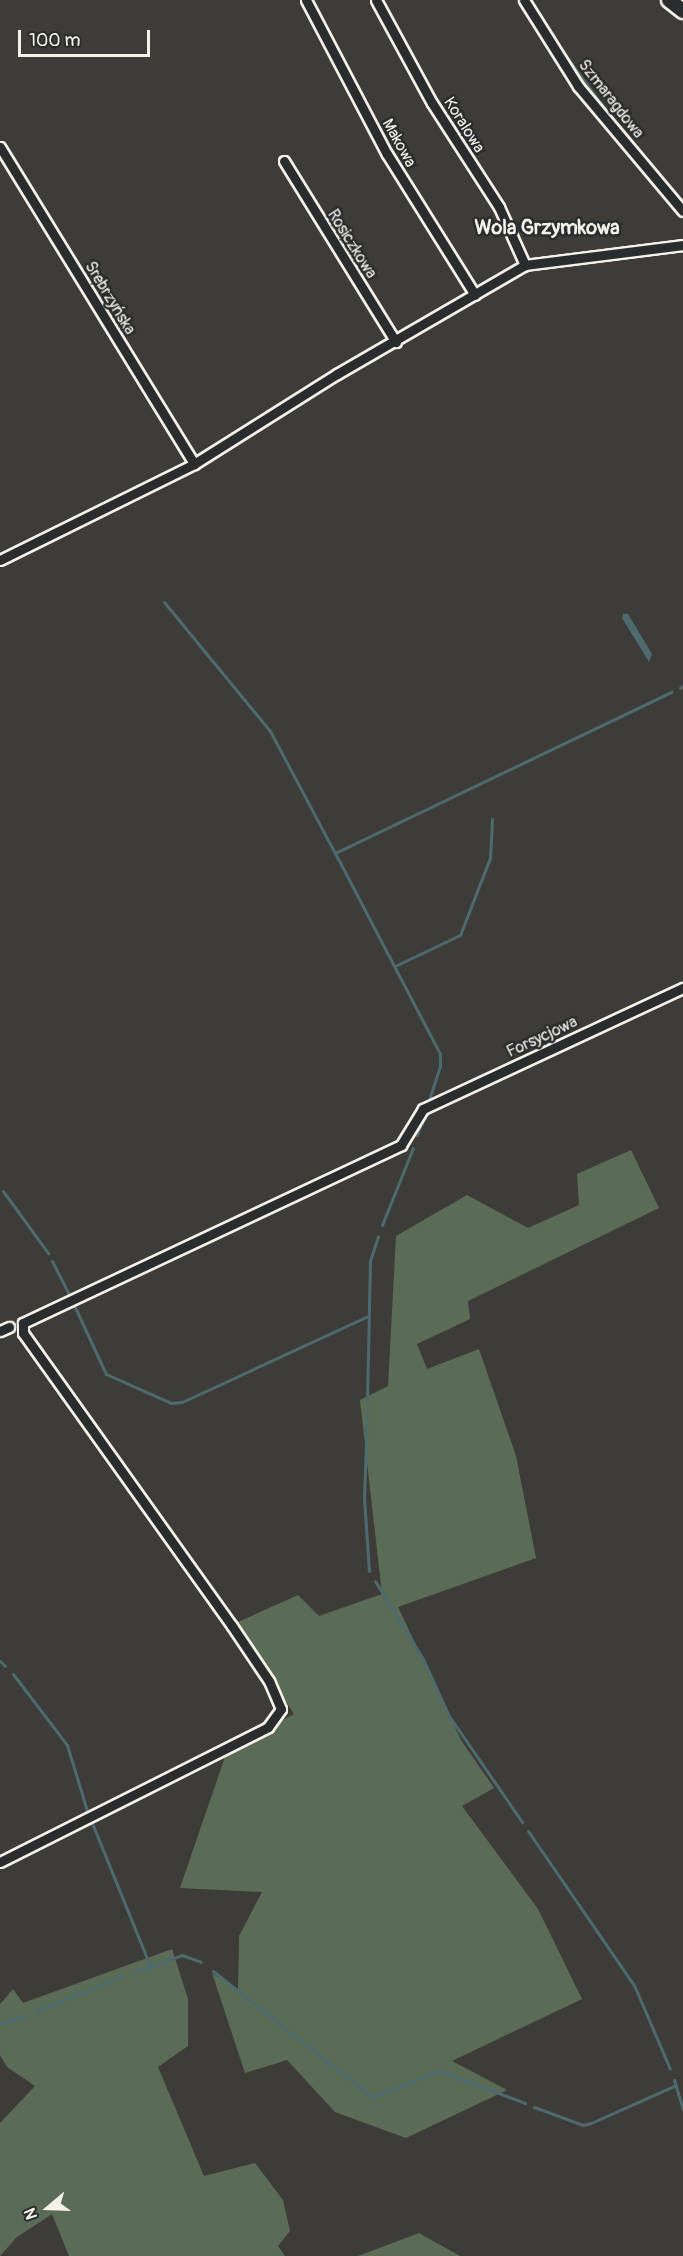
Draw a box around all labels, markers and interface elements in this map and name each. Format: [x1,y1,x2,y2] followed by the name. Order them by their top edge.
[21,18,153,56] scale bar
[29,29,81,52] text: 100 m
[574,56,648,142] street label: Szmaragdowa
[439,94,489,156] street label: Koralowa
[378,115,420,171] street label: Makowa
[323,206,381,282] street label: Rosiczkowa
[474,215,620,239] district label: Wola Grzymkowa
[81,258,139,338] street label: Srebrzyńska
[504,1012,580,1062] street label: Forsycjowa
[18,2178,78,2238] north arrow
[20,2205,42,2222] text: N

